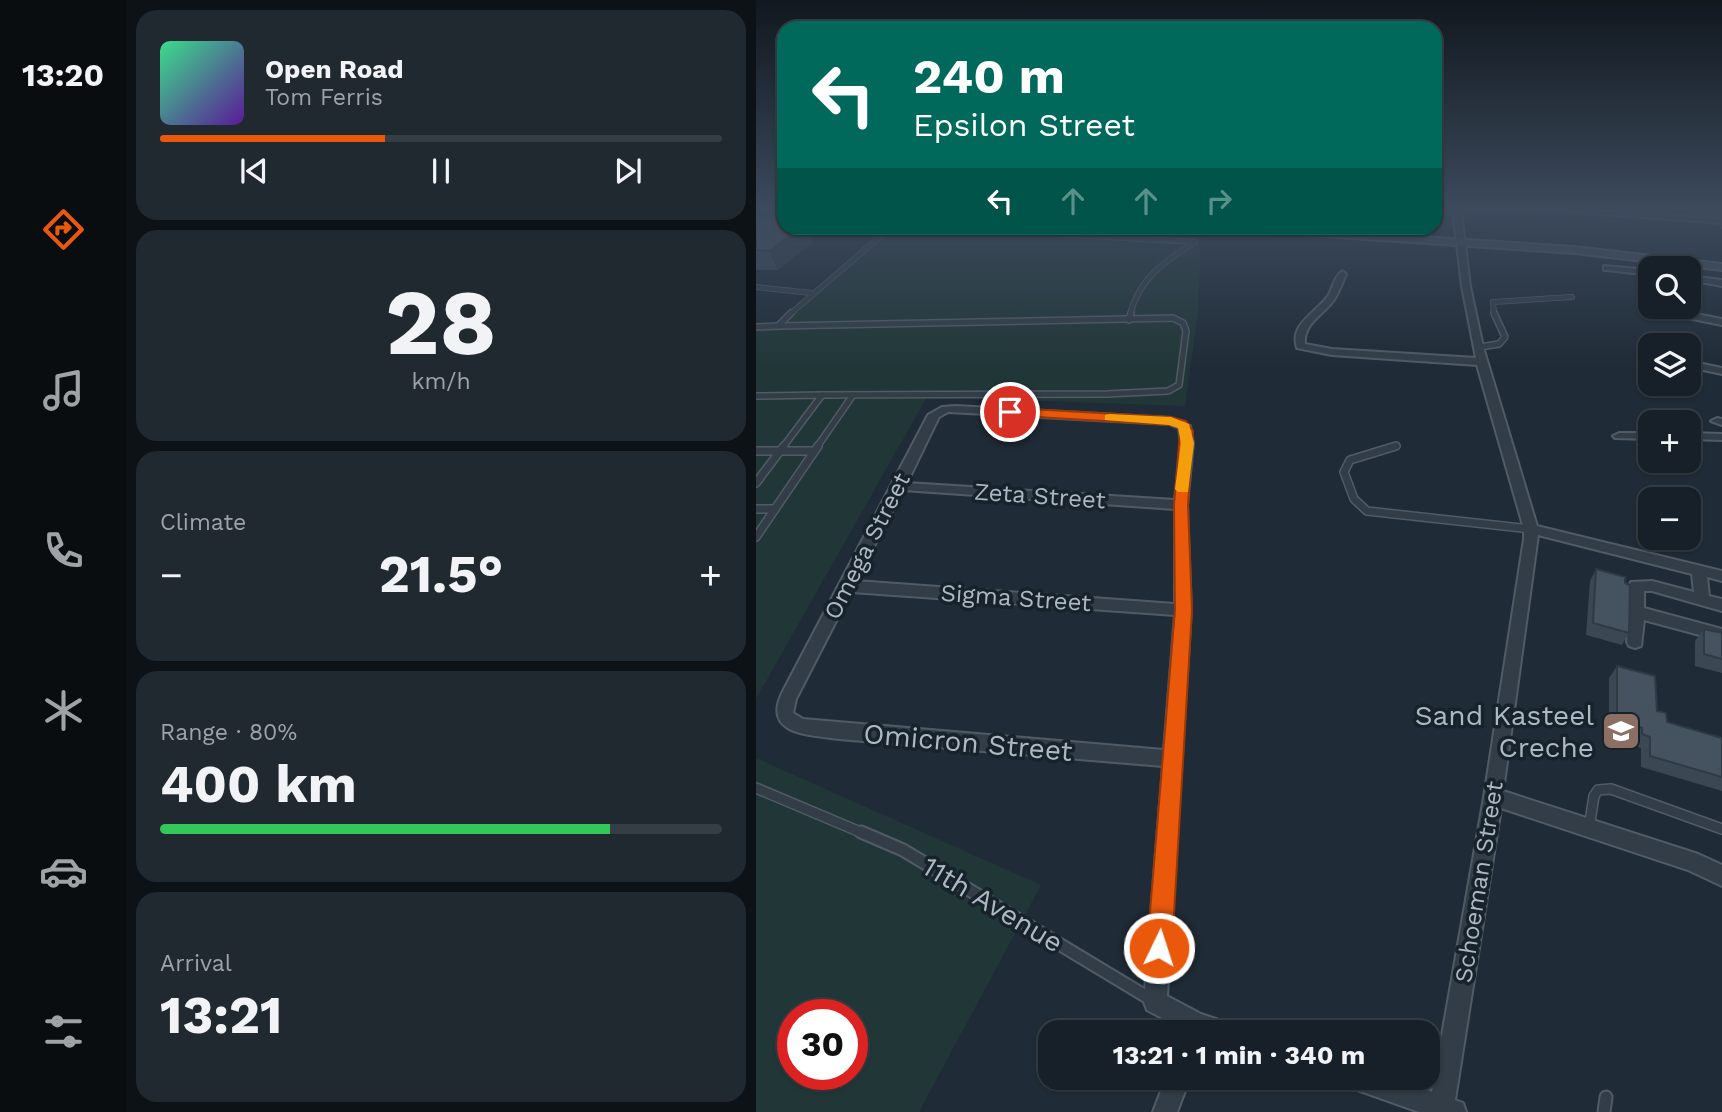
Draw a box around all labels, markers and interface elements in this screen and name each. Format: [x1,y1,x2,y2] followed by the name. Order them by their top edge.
[913,47,1065,105] text: 240 m
[798,49,889,140] icon: left
[265,54,403,84] text: Open Road
[22,56,104,94] text: 13:20
[265,84,383,111] text: Tom Ferris
[913,106,1135,144] text: Epsilon Street
[235,152,273,190] icon: previous
[422,152,460,190] icon: pause
[609,152,647,190] icon: next
[981,182,1019,220] icon: left
[1054,182,1092,220] icon: ahead
[1127,182,1165,220] icon: ahead
[1200,182,1238,220] icon: right
[39,205,88,254] icon: directions
[1638,256,1701,550] map controls
[1638,256,1701,319] button: search
[385,269,497,376] text: 28
[1638,333,1701,396] button: layers
[39,366,88,415] icon: music
[411,368,471,395] text: km/h
[980,382,1040,442] pin
[991,393,1029,431] icon: arrive
[1638,410,1701,473] button: +
[818,468,916,624] street label: Omega Street
[973,477,1107,515] street label: Zeta Street
[1638,487,1701,550] button: −
[160,509,246,536] text: Climate
[39,526,88,575] icon: phone
[379,544,503,605] text: 21.5°
[160,553,183,597] text: −
[699,553,722,597] text: +
[940,579,1092,617] street label: Sigma Street
[39,686,88,735] icon: climate
[1415,699,1594,764] place label: Sand Kasteel Creche
[1600,710,1642,752] school or university icon: Sand Kasteel Creche
[862,717,1074,768] street label: Omicron Street
[160,719,297,746] text: Range · 80%
[160,754,357,815] text: 400 km
[1449,779,1509,985] street label: Schoeman Street
[39,847,88,896] icon: car
[916,850,1069,959] street label: 11th Avenue
[1122,911,1196,985] position arrow
[160,950,232,977] text: Arrival
[160,985,282,1046] text: 13:21
[777,999,868,1090] speed limit sign: 30
[39,1007,88,1056] icon: filters
[1113,1040,1365,1070] text: 13:21 · 1 min · 340 m

